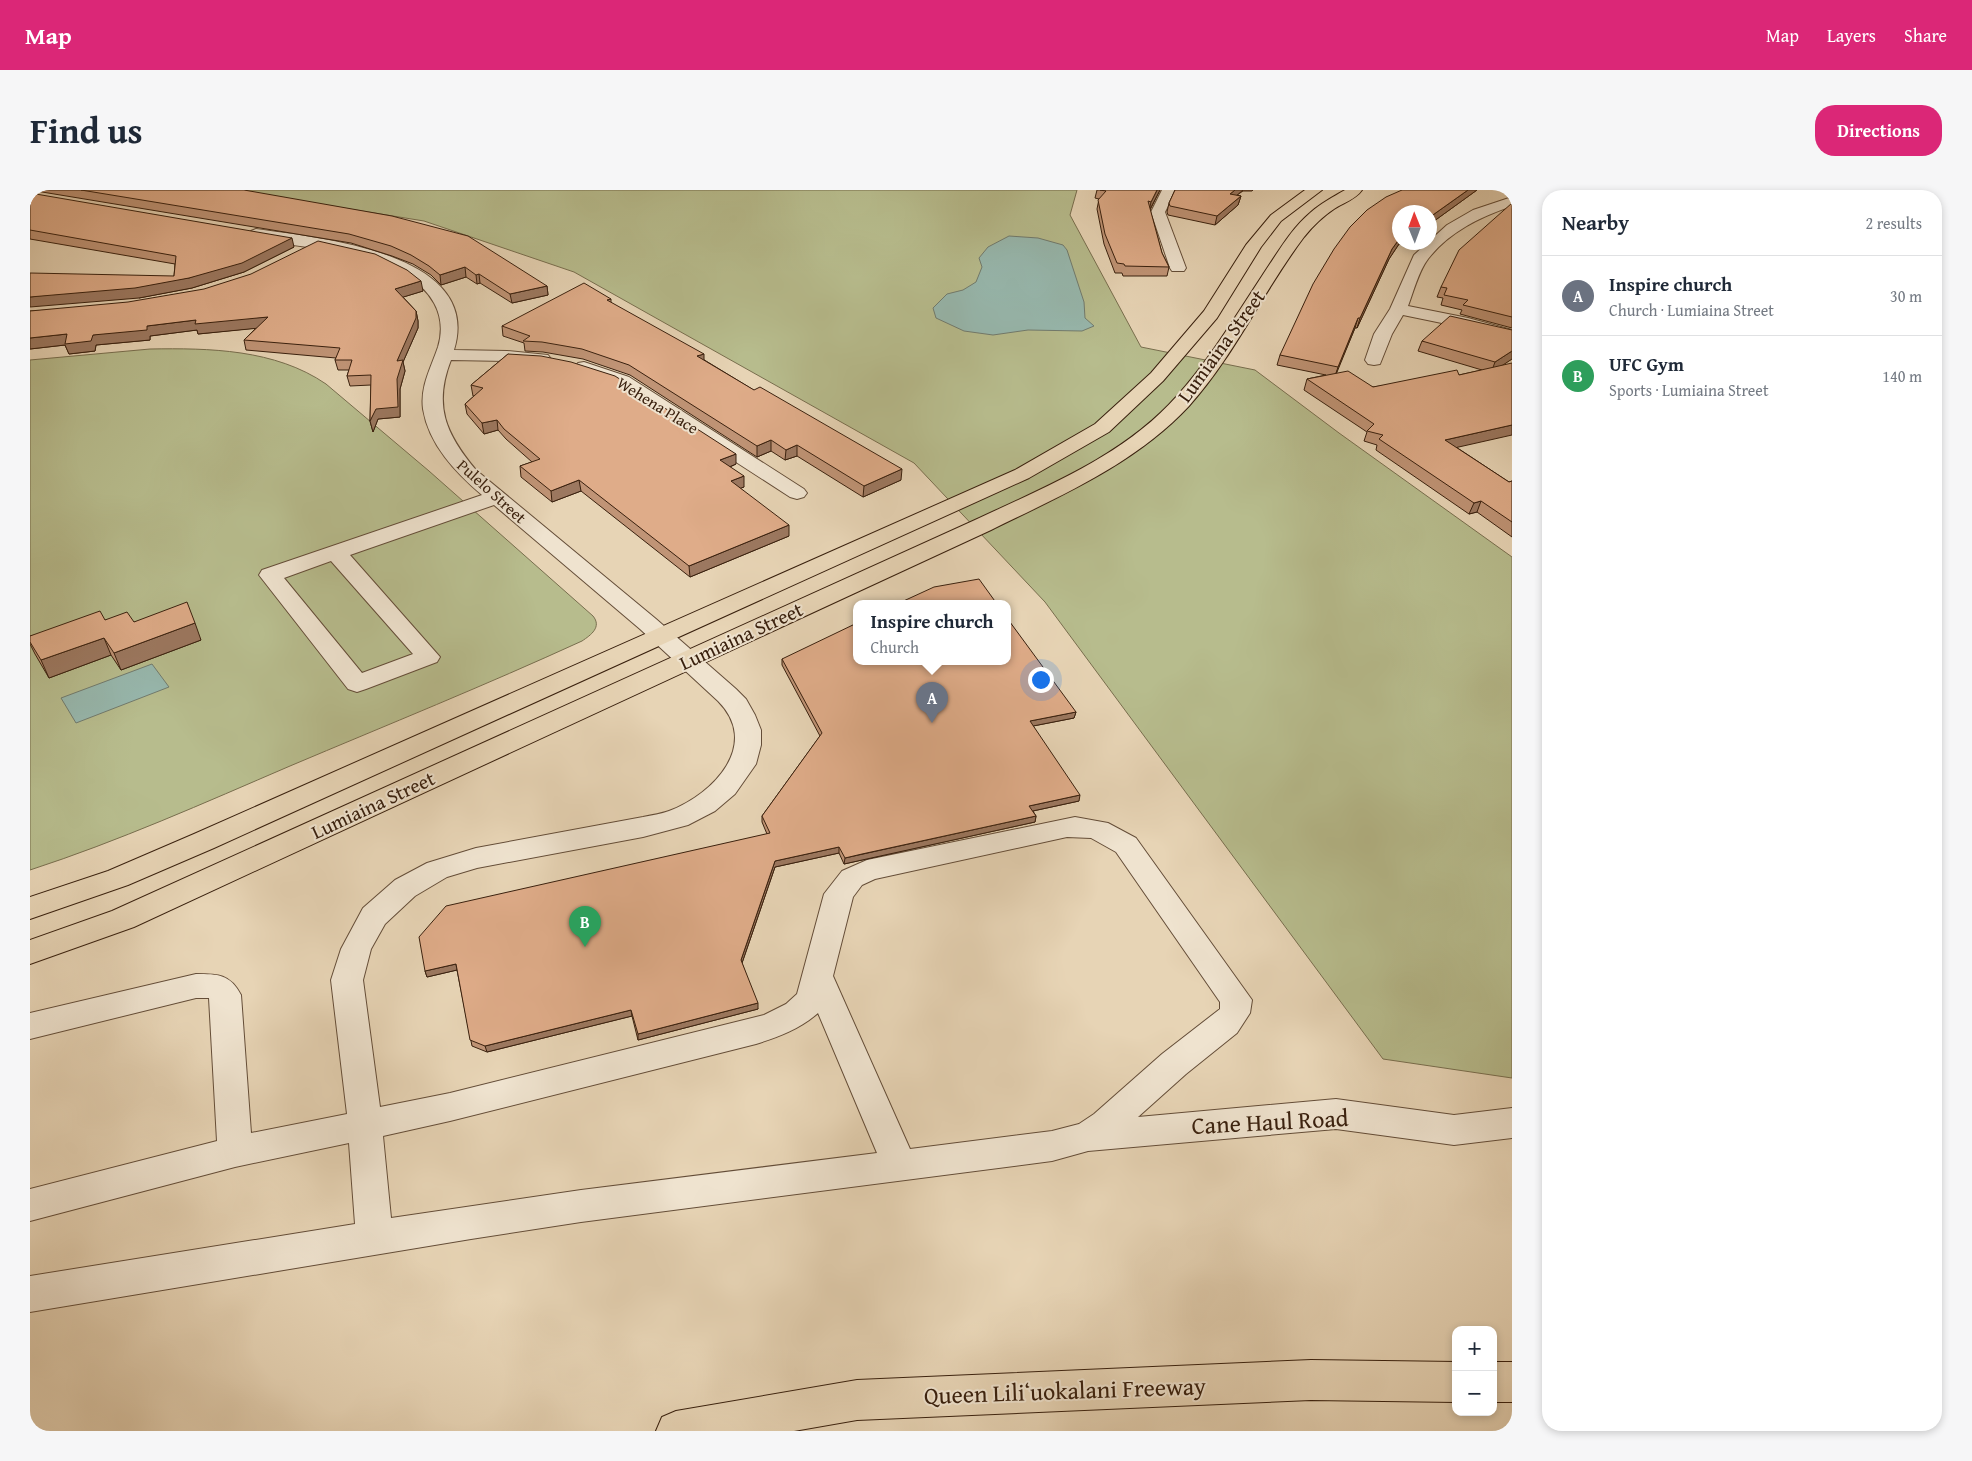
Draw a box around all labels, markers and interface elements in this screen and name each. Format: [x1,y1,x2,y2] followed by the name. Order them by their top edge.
[25,18,72,53] text: Map
[1766,22,1799,49] text: Map
[1827,22,1876,49] text: Layers
[1904,22,1947,49] text: Share
[30,105,143,156] text: Find us
[1815,105,1942,156] button: Directions
[1392,205,1437,250] north arrow
[1562,207,1629,238] text: Nearby
[1865,211,1922,235] text: 2 results
[1609,270,1732,298] text: Inspire church
[1170,283,1271,408] street label: Lumiaina Street
[1573,284,1583,308] text: A
[1890,284,1922,308] text: 30 m
[1609,298,1774,322] text: Church · Lumiaina Street
[1609,350,1684,378] text: UFC Gym
[1573,364,1583,388] text: B
[1882,364,1922,388] text: 140 m
[612,370,704,440] street label: Wehena Place
[1609,378,1769,402] text: Sports · Lumiaina Street
[452,453,532,529] street label: Pulelo Street
[674,594,807,677] street label: Lumiaina Street
[853,600,1011,665] popup
[870,607,994,635] text: Inspire church
[870,635,919,659] text: Church
[1028,667,1054,693] your location
[916,682,948,723] pin: A
[306,763,439,846] street label: Lumiaina Street
[569,906,601,947] pin: B
[1191,1100,1349,1143] street label: Cane Haul Road
[1452,1326,1497,1416] map controls
[1452,1326,1497,1371] button: +
[923,1368,1207,1413] street label: Queen Liliʻuokalani Freeway
[1452,1371,1497,1416] button: −

